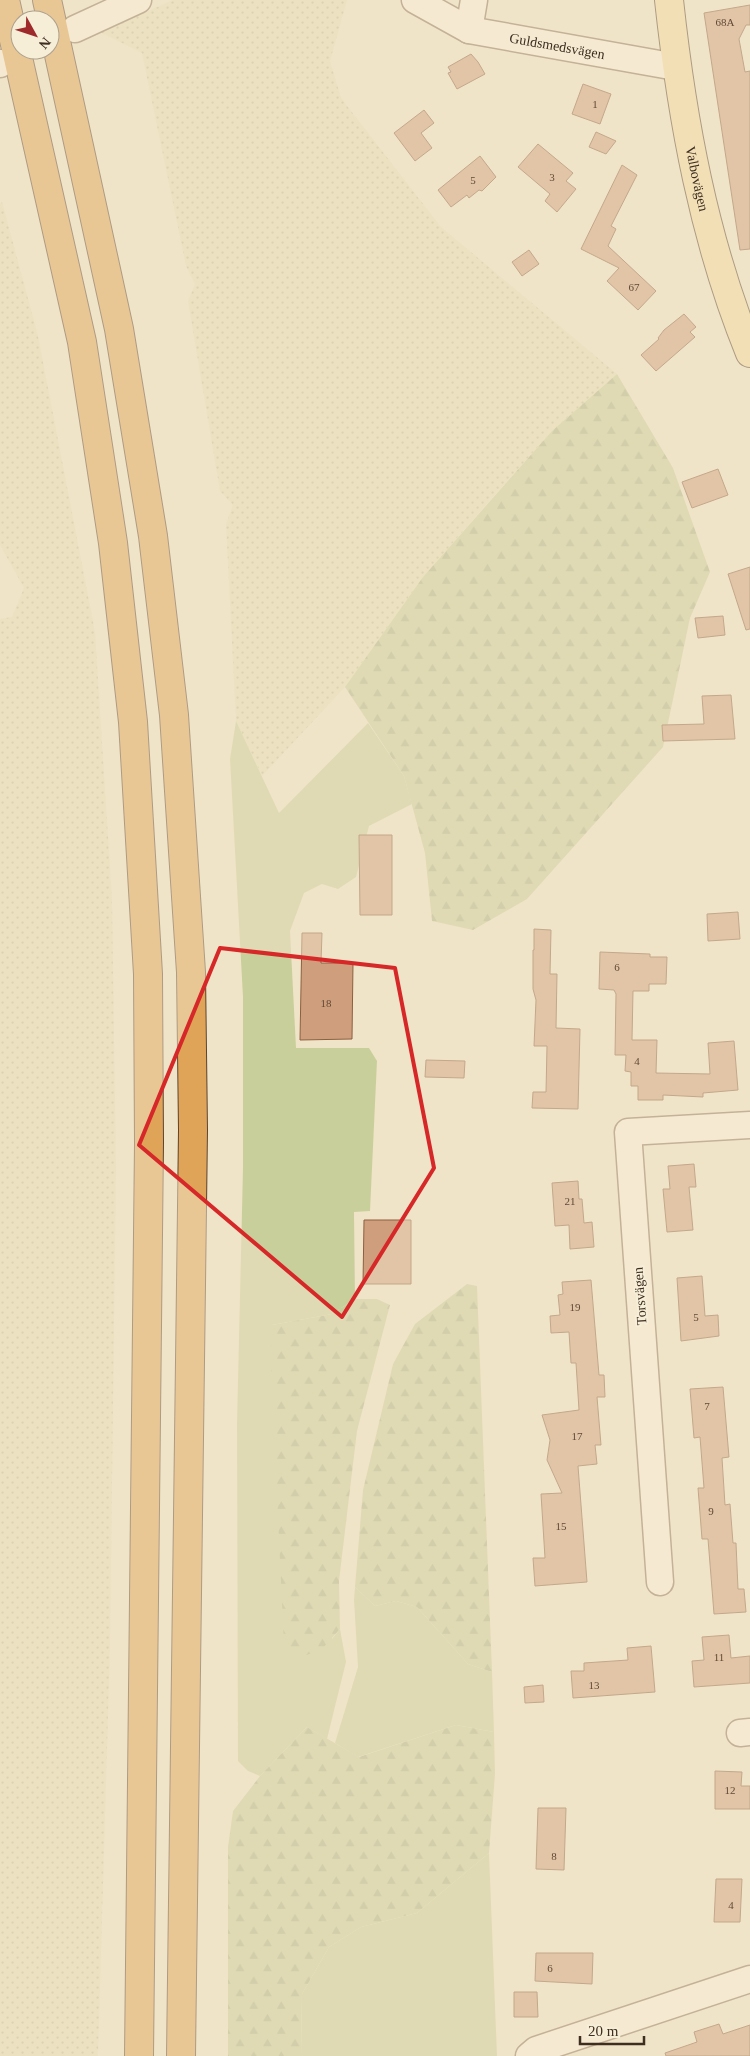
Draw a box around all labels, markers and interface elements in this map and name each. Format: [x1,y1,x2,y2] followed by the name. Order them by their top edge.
[10,10,60,60] north arrow
[716,16,735,28] house number: 68A
[508,30,606,62] street label: Guldsmedsvägen
[36,34,54,52] text: N
[592,98,598,110] house number: 1
[683,145,712,213] street label: Valbovägen
[549,171,555,183] house number: 3
[470,174,476,186] house number: 5
[629,281,640,293] house number: 67
[614,961,620,973] house number: 6
[321,997,332,1009] house number: 18
[634,1055,640,1067] house number: 4
[565,1195,576,1207] house number: 21
[630,1266,650,1326] street label: Torsvägen
[570,1301,581,1313] house number: 19
[693,1311,699,1323] house number: 5
[704,1400,710,1412] house number: 7
[572,1430,583,1442] house number: 17
[708,1505,714,1517] house number: 9
[556,1520,567,1532] house number: 15
[714,1651,724,1663] house number: 11
[589,1679,600,1691] house number: 13
[725,1784,736,1796] house number: 12
[551,1850,557,1862] house number: 8
[728,1899,734,1911] house number: 4
[547,1962,553,1974] house number: 6
[580,2014,644,2046] scale bar
[588,2023,619,2039] text: 20 m

